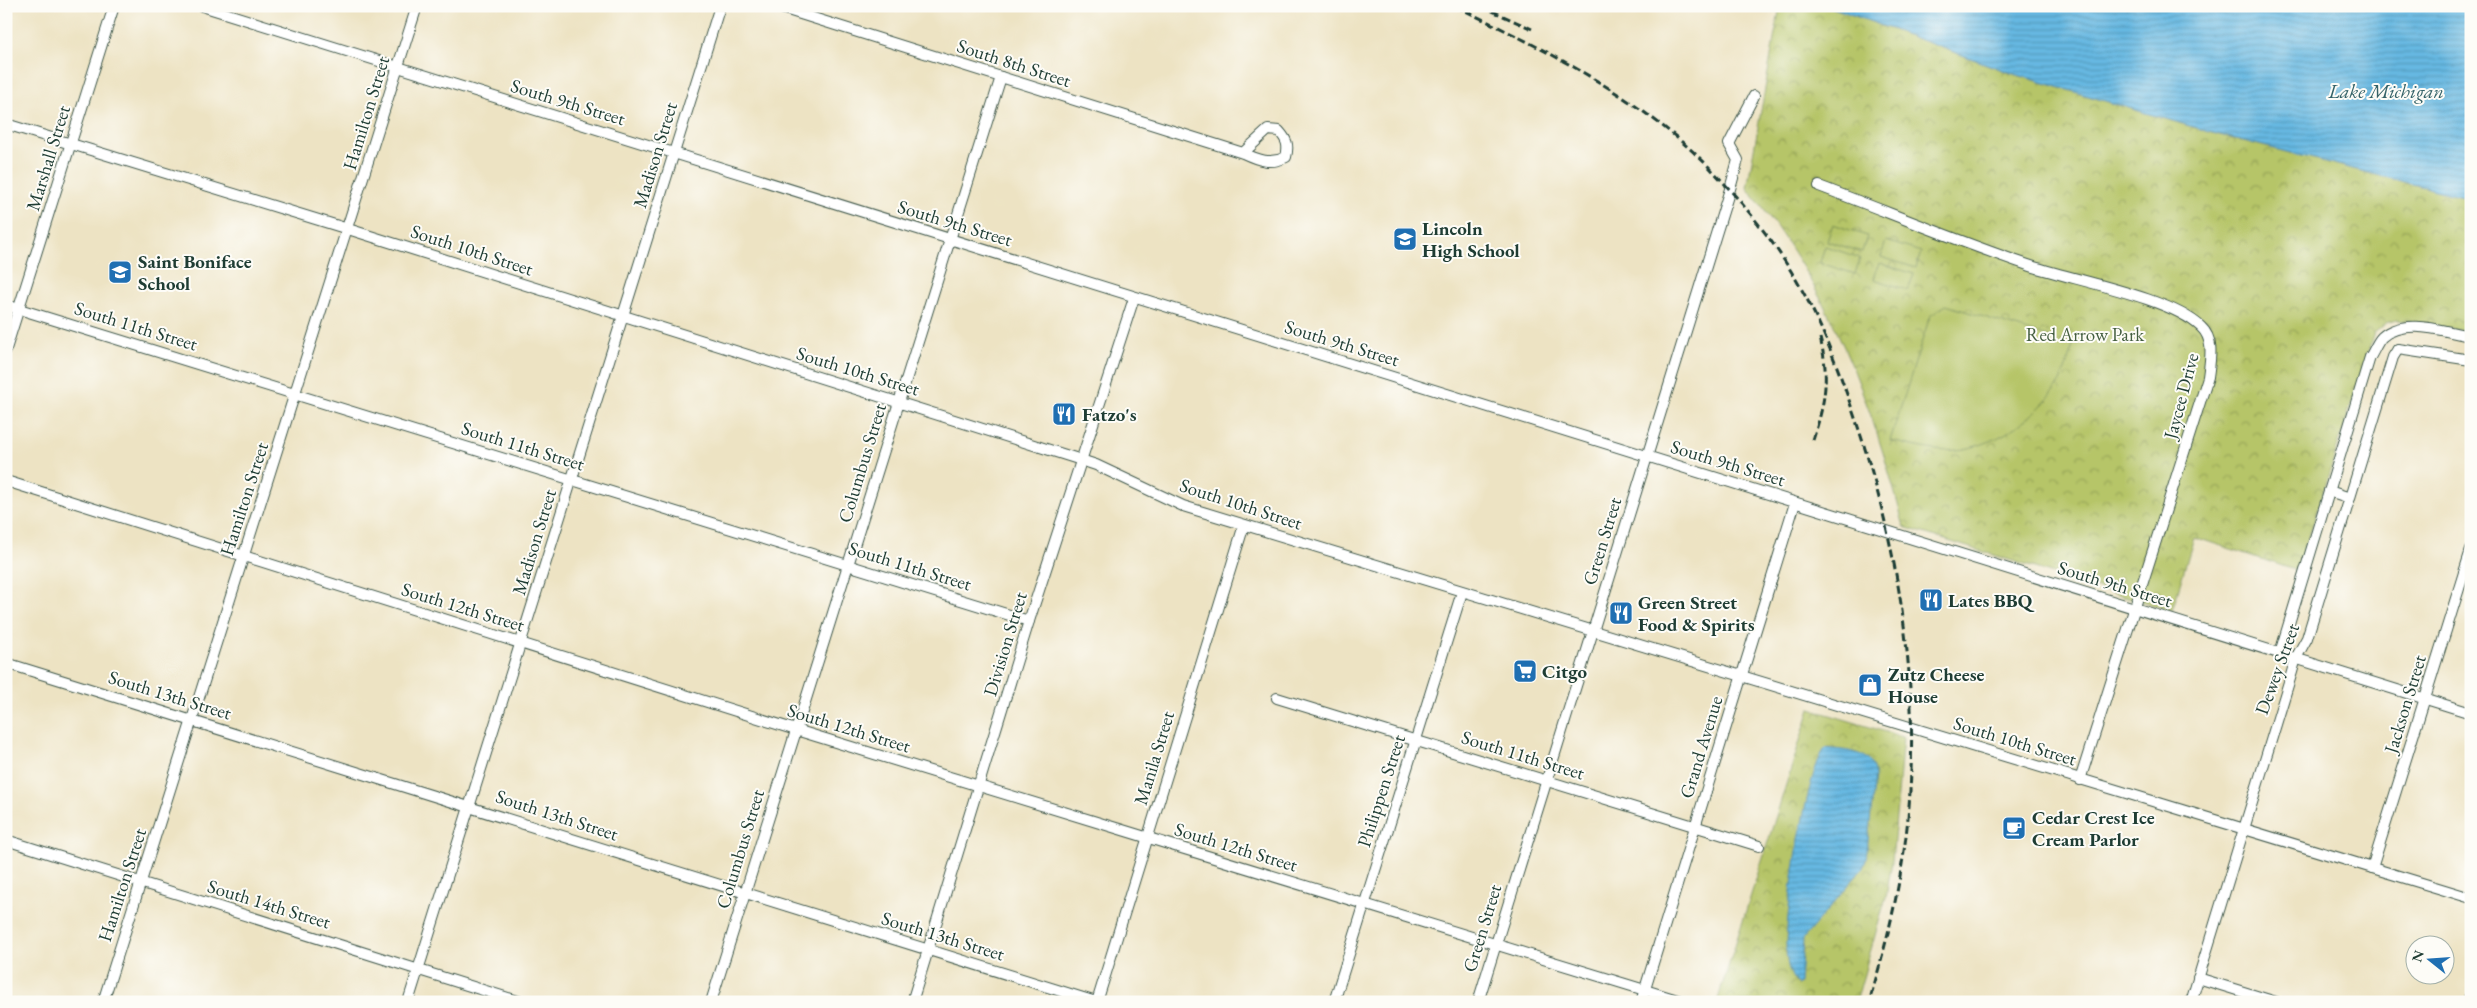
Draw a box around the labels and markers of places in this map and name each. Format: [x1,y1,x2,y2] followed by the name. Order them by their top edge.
[1422,216,1520,263] place label: Lincoln High School
[1392,226,1418,252] school or university icon: Lincoln High School
[138,249,252,296] place label: Saint Boniface School
[107,259,133,285] school or university icon: Saint Boniface School
[1051,401,1077,427] restaurant icon: Fatzo's
[1082,402,1137,427] place label: Fatzo's
[1918,587,1944,613] restaurant icon: Lates BBQ
[1948,588,2035,613] place label: Lates BBQ
[1638,590,1755,637] place label: Green Street Food & Spirits
[1608,600,1634,626] restaurant icon: Green Street Food & Spirits
[1512,658,1538,684] supermarket icon: Citgo
[1542,659,1588,684] place label: Citgo
[1888,662,1984,709] place label: Zutz Cheese House
[1857,672,1883,698] shop icon: Zutz Cheese House
[2032,805,2155,852] place label: Cedar Crest Ice Cream Parlor
[2001,815,2027,841] cafe icon: Cedar Crest Ice Cream Parlor

